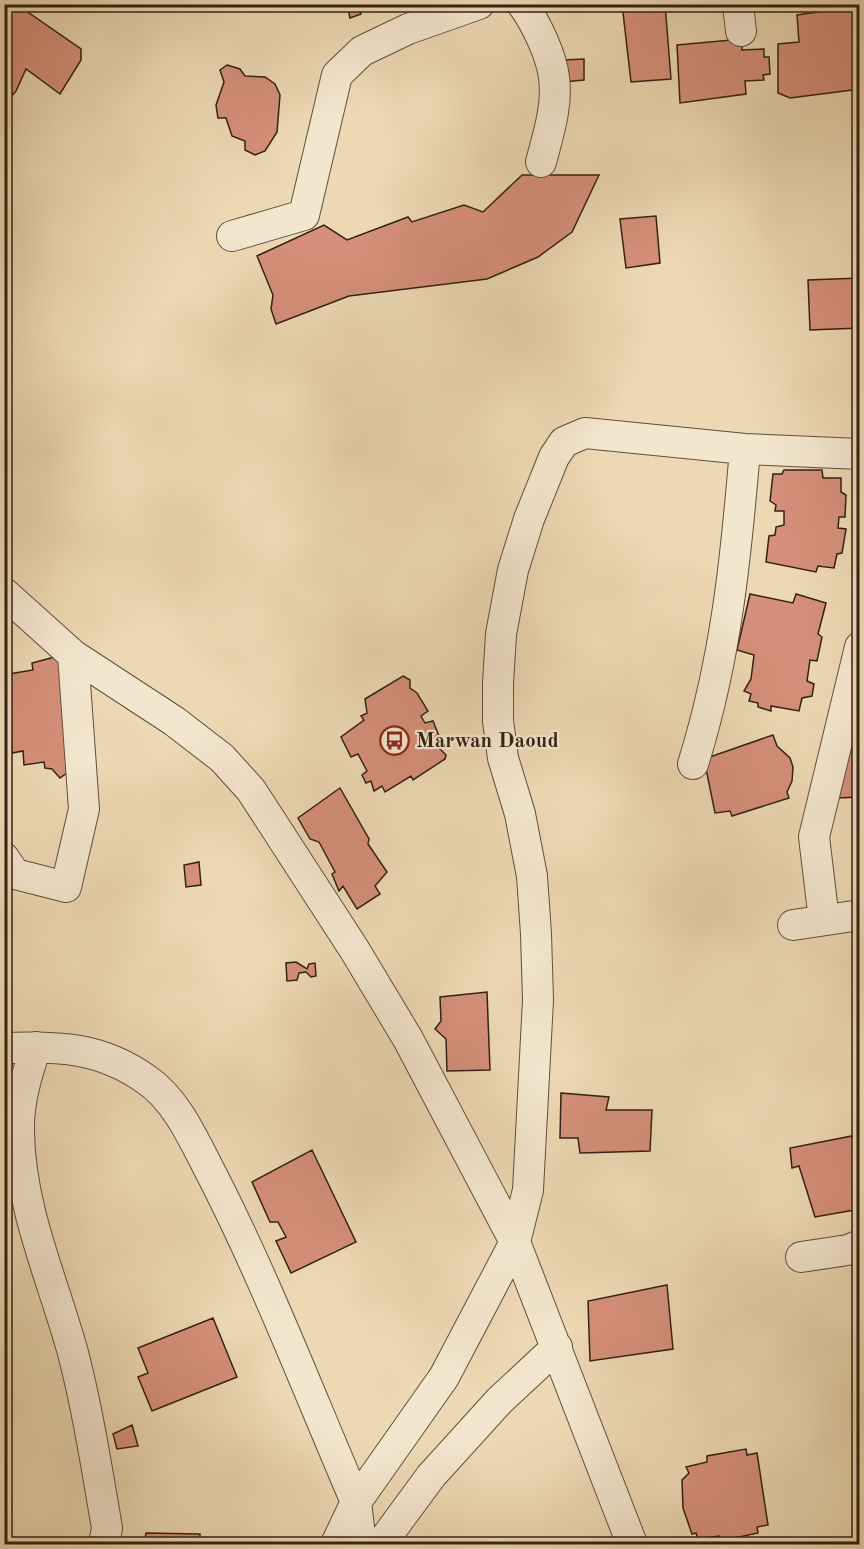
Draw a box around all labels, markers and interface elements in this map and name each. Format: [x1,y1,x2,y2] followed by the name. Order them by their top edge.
[379,725,411,757] bus stop icon: Marwan Daoud
[416,731,559,752] place label: Marwan Daoud

